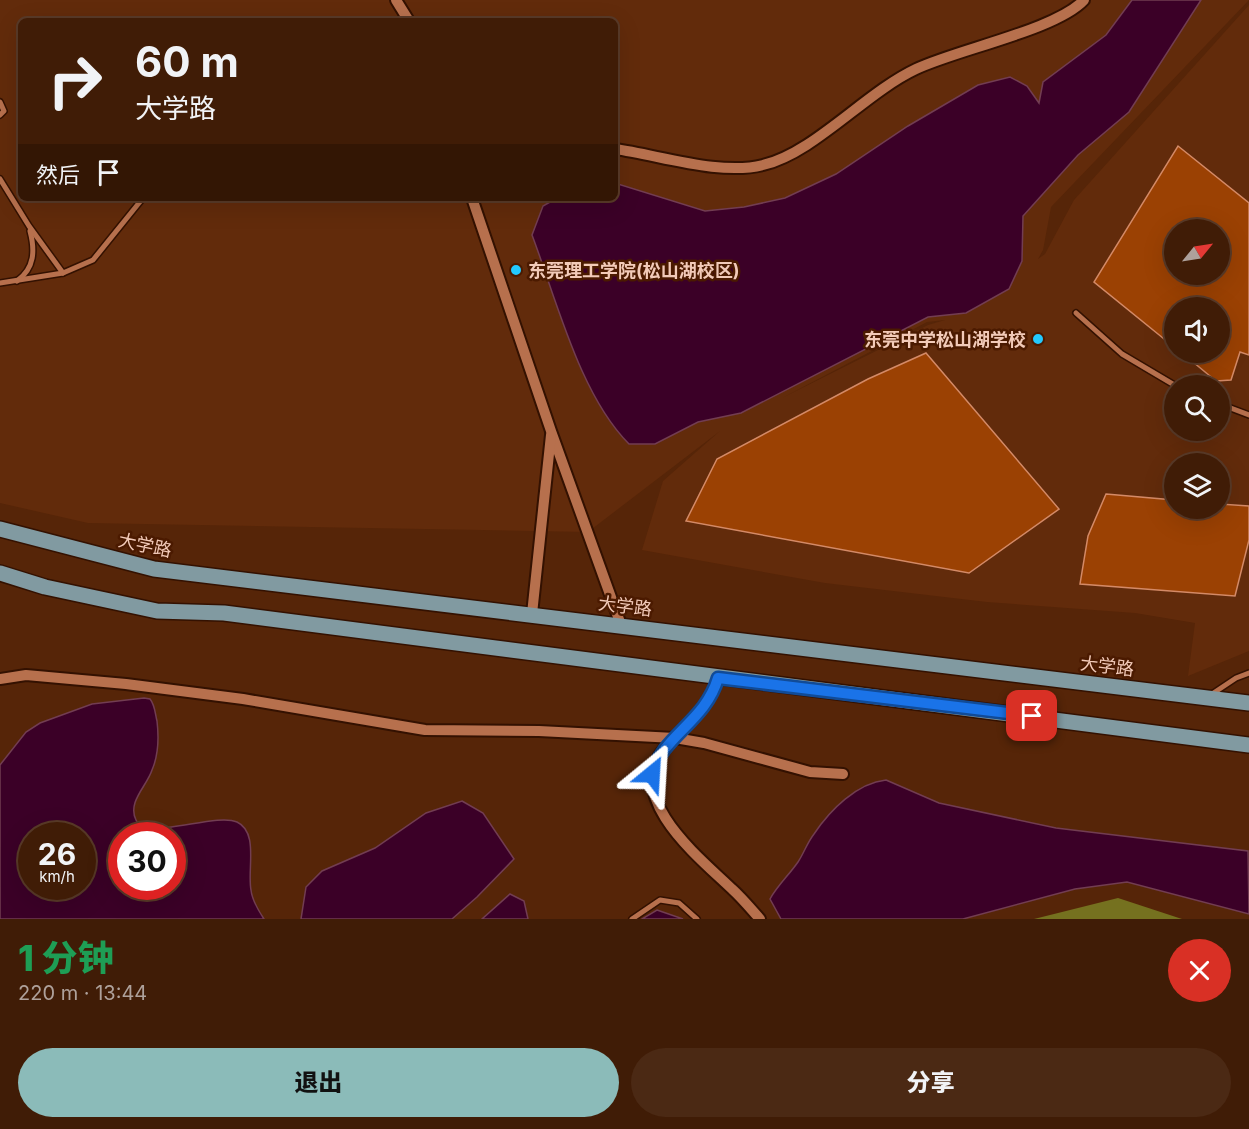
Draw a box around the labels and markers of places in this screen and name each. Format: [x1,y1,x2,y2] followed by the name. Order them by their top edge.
[528,260,740,281] place label: 东莞理工学院(松山湖校区)
[509,263,523,277] marker: 东莞理工学院(松山湖校区)
[864,329,1026,350] place label: 东莞中学松山湖学校
[1031,332,1045,346] marker: 东莞中学松山湖学校
[1006,690,1057,741] pin

